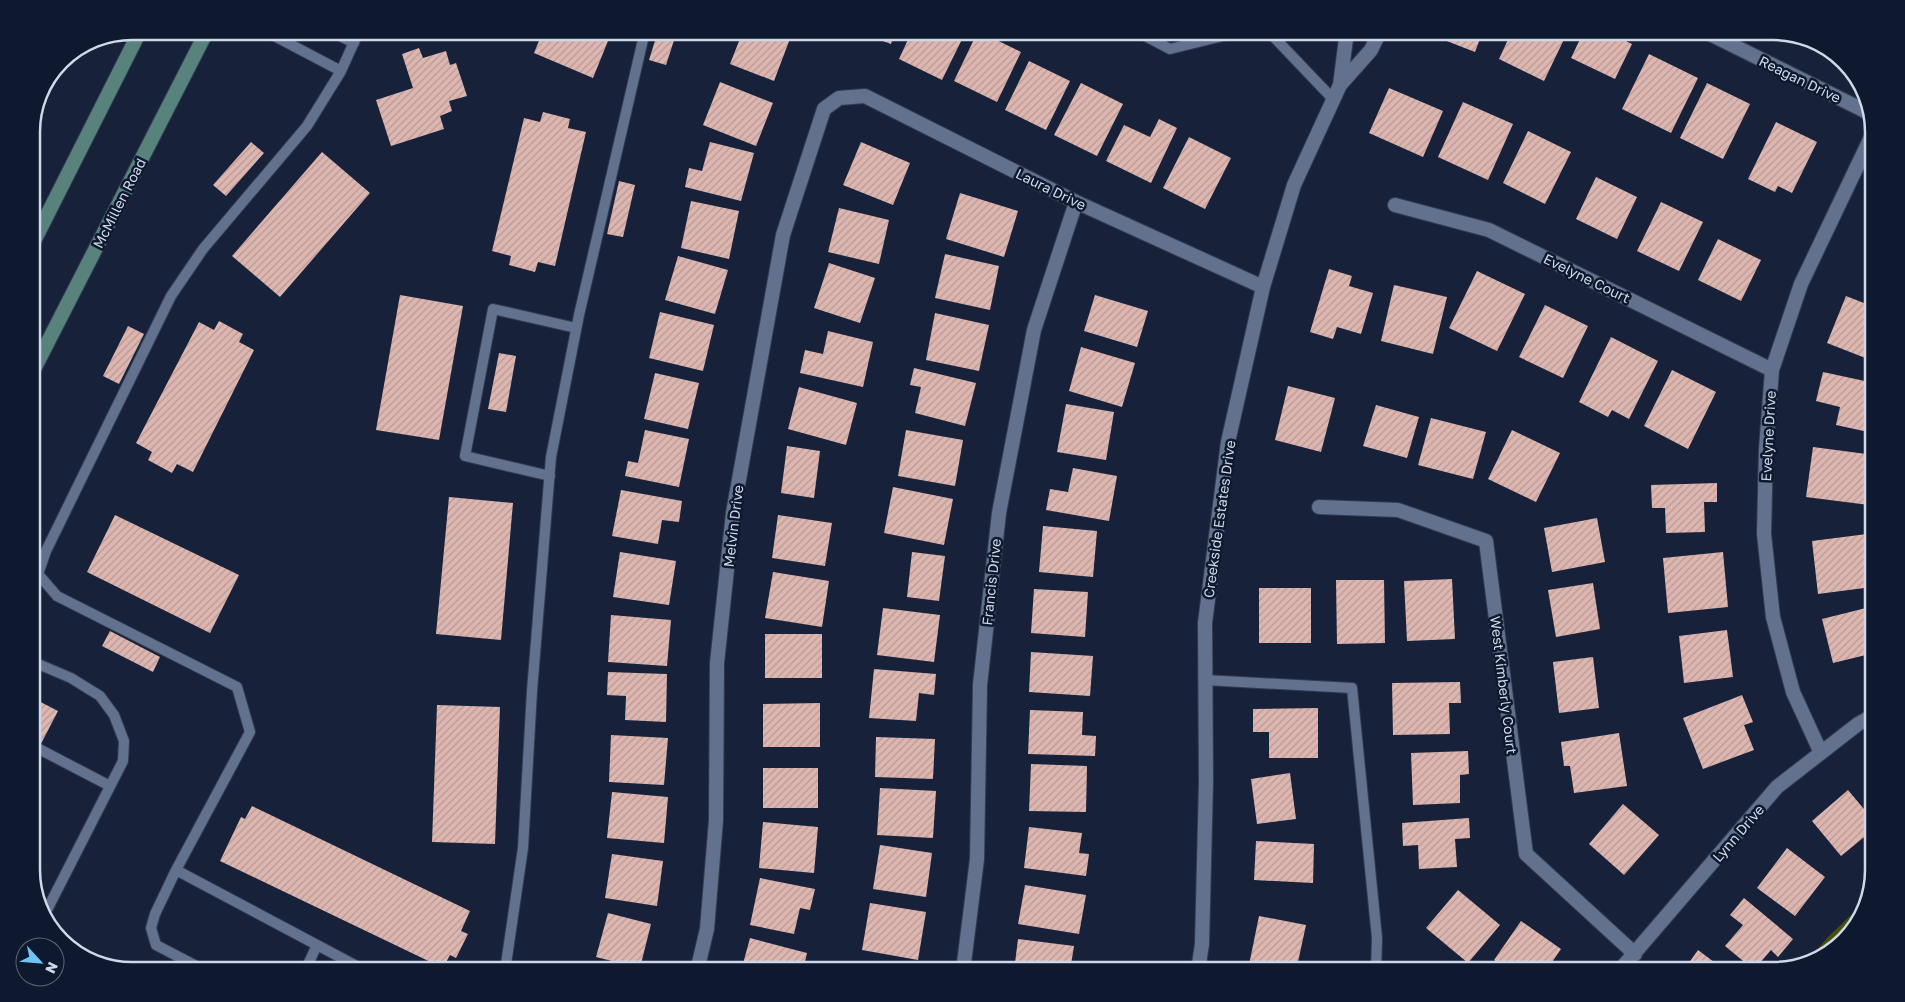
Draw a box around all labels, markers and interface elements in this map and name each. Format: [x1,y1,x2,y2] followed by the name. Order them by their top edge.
[1756,52,1844,106] street label: Reagan Drive
[89,155,149,251] street label: McMillen Road
[1013,165,1089,213] street label: Laura Drive
[1541,250,1633,306] street label: Evelyne Court
[1757,390,1779,482] street label: Evelyne Drive
[1200,439,1238,599] street label: Creekside Estates Drive
[720,484,746,568] street label: Melvin Drive
[978,538,1004,626] street label: Francis Drive
[1487,615,1521,755] street label: West Kimberly Court
[1709,801,1767,865] street label: Lynn Drive
[15,937,65,987] north arrow
[42,959,62,976] text: N

